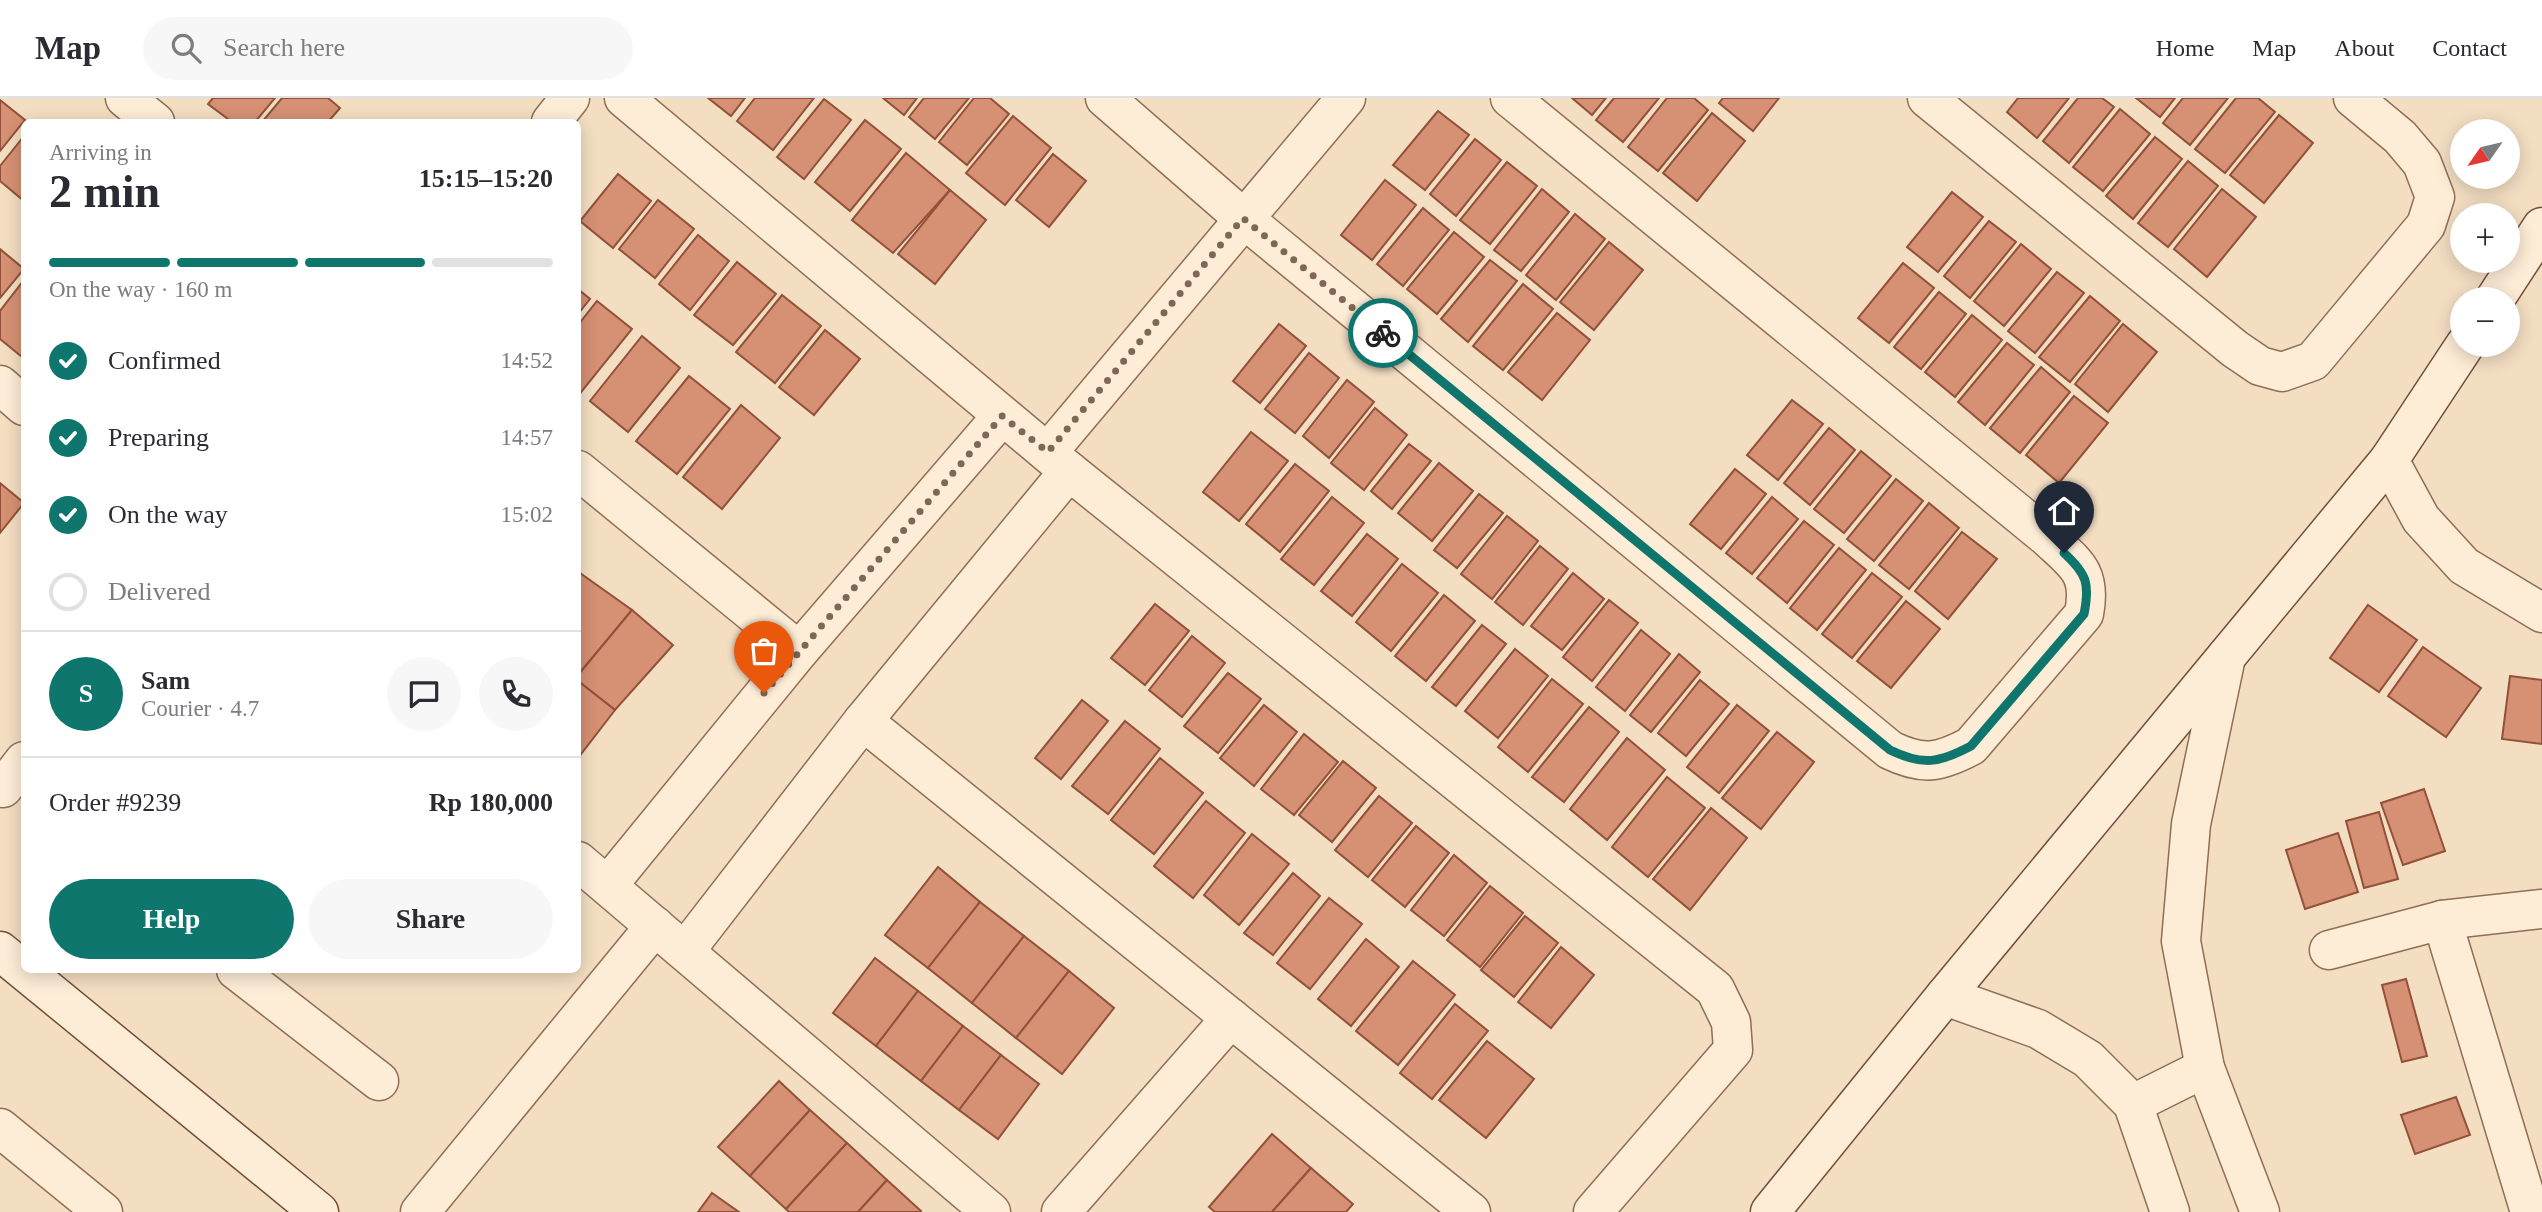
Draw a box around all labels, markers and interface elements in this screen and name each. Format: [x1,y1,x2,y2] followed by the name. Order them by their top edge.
[143,17,633,80] search box
[167,29,205,67] icon: search
[35,30,101,66] text: Map
[223,33,345,62] text: Search here
[2156,35,2214,61] text: Home
[2252,35,2296,61] text: Map
[2334,35,2394,61] text: About
[2432,35,2507,61] text: Contact
[2450,119,2520,189] north arrow
[2450,119,2520,357] map controls
[49,140,152,165] text: Arriving in
[419,164,553,193] text: 15:15–15:20
[49,166,160,217] text: 2 min
[2450,203,2520,273] button: +
[49,277,232,302] text: On the way · 160 m
[2450,287,2520,357] button: −
[1348,298,1418,368] courier
[1364,314,1402,352] icon: bike
[49,342,87,380] icon: check
[108,346,221,375] text: Confirmed
[501,348,553,373] text: 14:52
[49,419,87,457] icon: check
[108,423,209,452] text: Preparing
[501,425,553,450] text: 14:57
[2034,481,2094,553] pin
[2045,492,2083,530] icon: home
[49,496,87,534] icon: check
[108,500,228,529] text: On the way
[501,502,553,527] text: 15:02
[108,577,211,606] text: Delivered
[734,621,794,693] pin
[745,632,783,670] icon: bag
[387,657,461,731] button: chat
[479,657,553,731] button: phone
[141,666,190,695] text: Sam
[79,679,93,708] text: S
[141,696,259,721] text: Courier · 4.7
[49,788,181,817] text: Order #9239
[429,788,553,817] text: Rp 180,000
[49,879,294,959] button: Help
[308,879,553,959] button: Share

